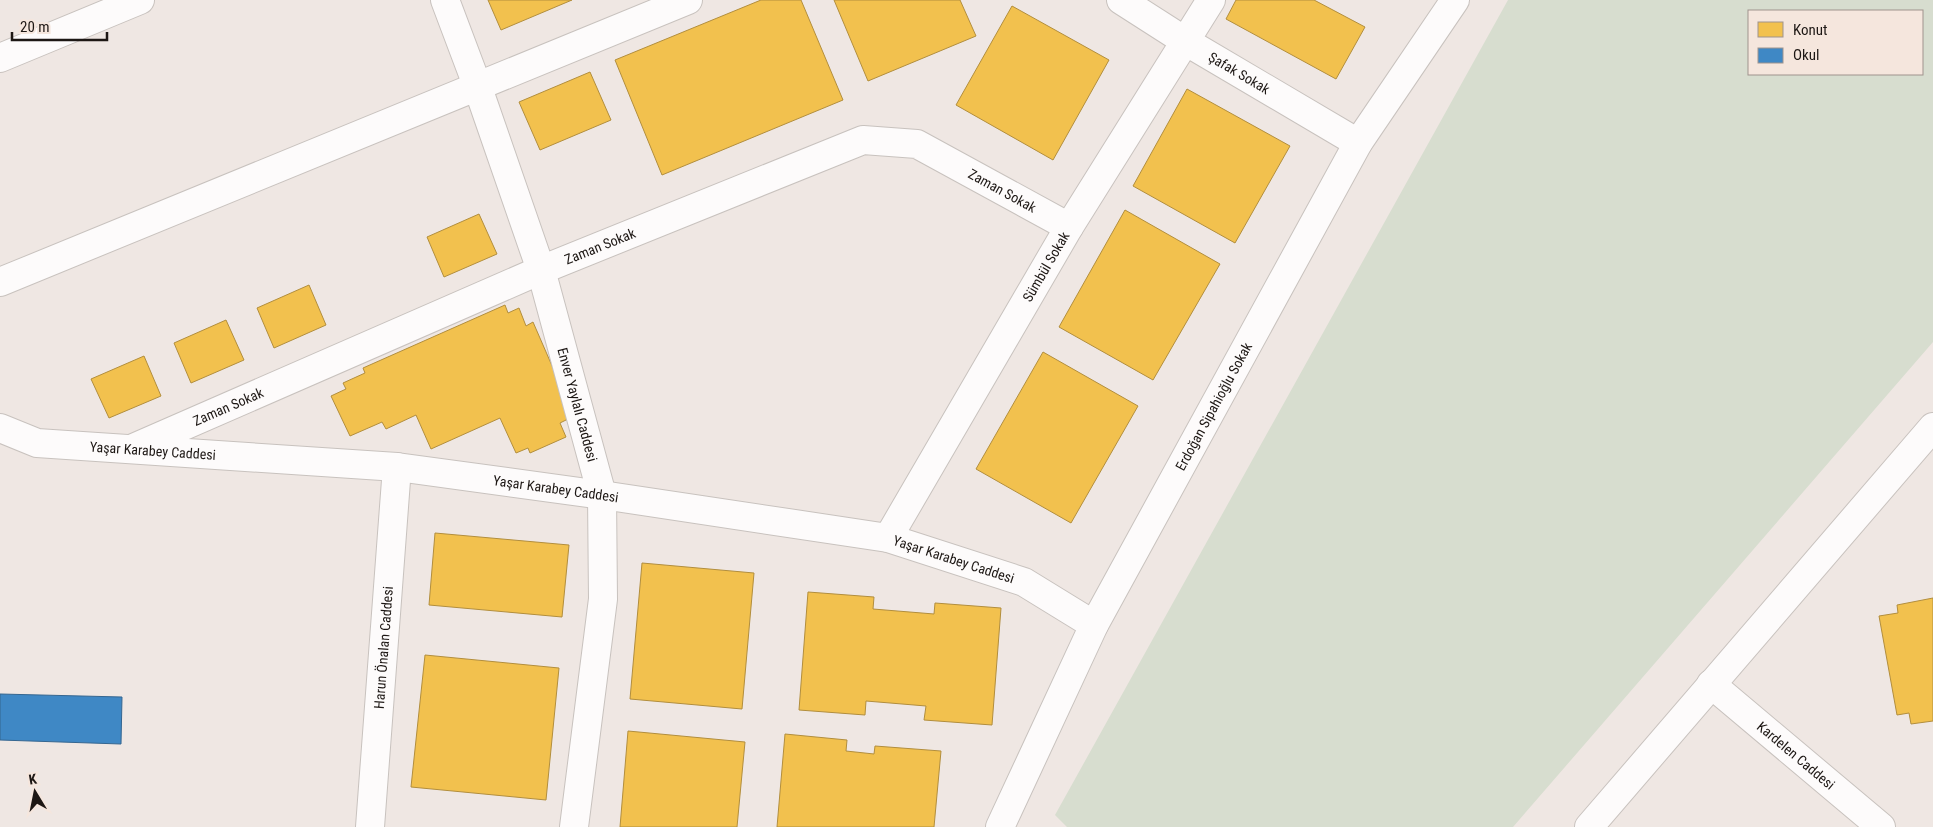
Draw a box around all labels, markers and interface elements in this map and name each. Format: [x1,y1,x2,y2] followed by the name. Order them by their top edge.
[12,10,108,42] scale bar
[1748,10,1923,75] legend
[20,18,50,36] text: 20 m
[1793,21,1827,39] text: Konut
[1793,46,1819,64] text: Okul
[1206,49,1273,98] street label: Şafak Sokak
[966,166,1040,216] street label: Zaman Sokak
[562,224,638,268] street label: Zaman Sokak
[1019,228,1073,305] street label: Sümbül Sokak
[1172,339,1256,473] street label: Erdoğan Sipahioğlu Sokak
[554,346,601,463] street label: Enver Yaylalı Caddesi
[191,384,266,429] street label: Zaman Sokak
[89,439,216,463] street label: Yaşar Karabey Caddesi
[492,472,620,505] street label: Yaşar Karabey Caddesi
[891,532,1016,586] street label: Yaşar Karabey Caddesi
[371,586,396,709] street label: Harun Önalan Caddesi
[1754,718,1838,793] street label: Kardelen Caddesi
[10,767,60,817] north arrow
[28,771,38,788] text: K

